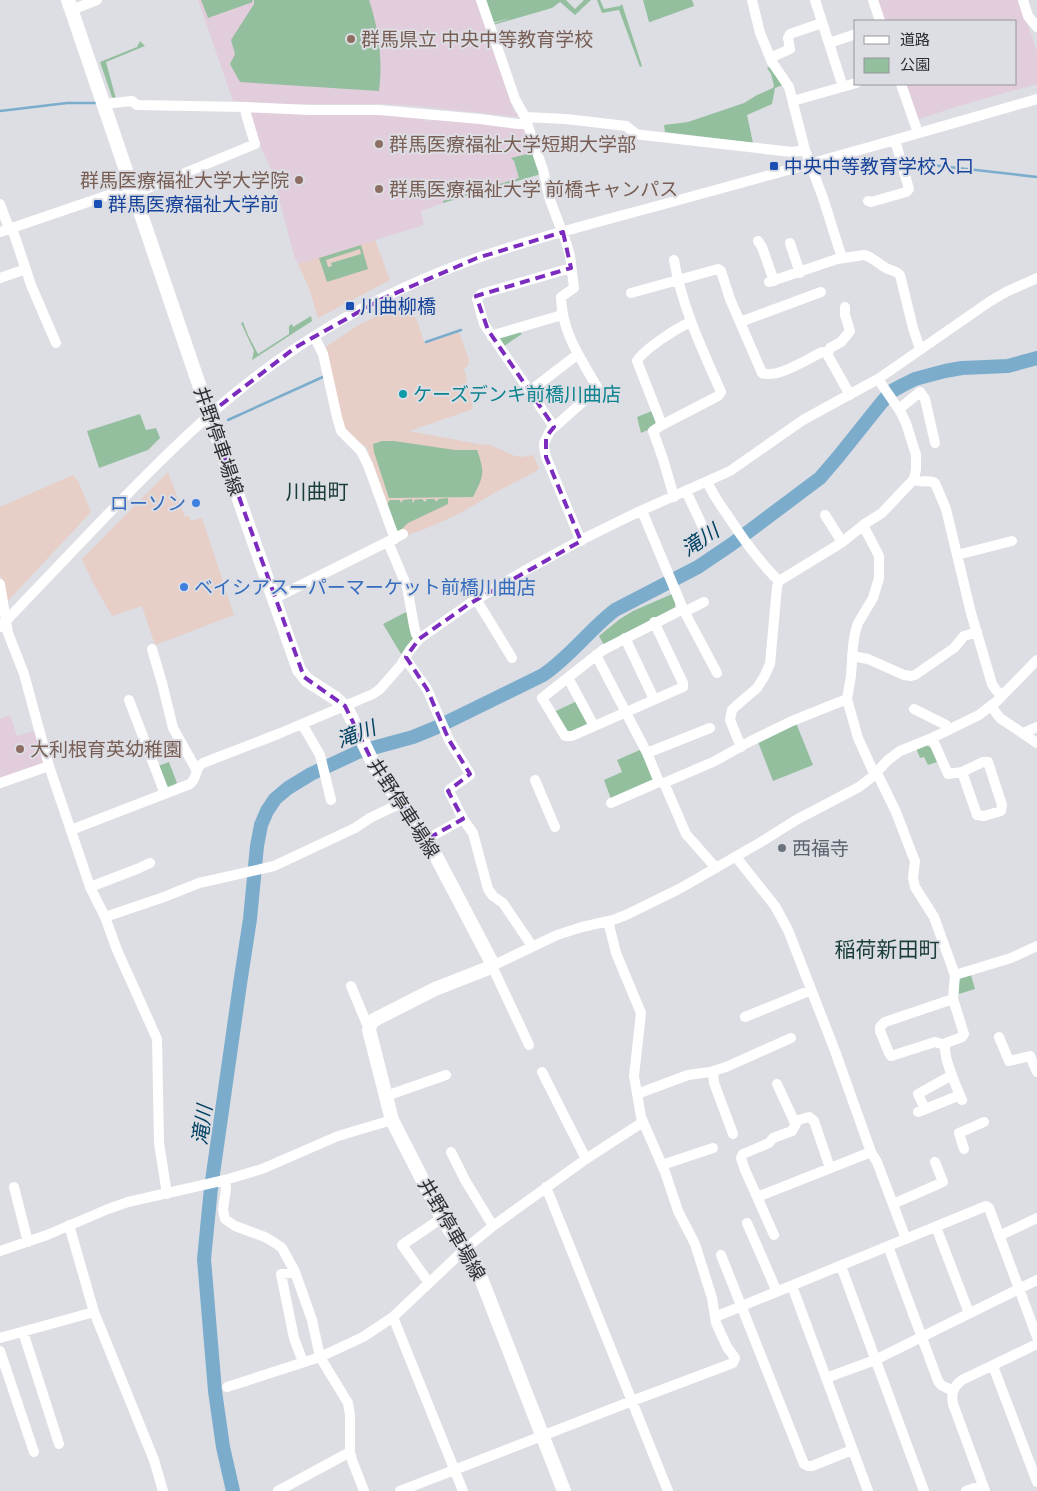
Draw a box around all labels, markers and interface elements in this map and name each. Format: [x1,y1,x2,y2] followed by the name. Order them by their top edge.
[854,20,1017,85] legend
[361,28,593,52] place label: 群馬県立 中央中等教育学校
[900,31,930,49] text: 道路
[345,33,357,45] marker: 群馬県立 中央中等教育学校
[900,56,930,74] text: 公園
[389,133,636,157] place label: 群馬医療福祉大学短期大学部
[373,138,385,150] marker: 群馬医療福祉大学短期大学部
[784,155,974,179] place label: 中央中等教育学校入口
[768,160,780,172] marker: 中央中等教育学校入口
[80,169,289,193] place label: 群馬医療福祉大学大学院
[293,174,305,186] marker: 群馬医療福祉大学大学院
[389,178,678,202] place label: 群馬医療福祉大学 前橋キャンパス
[373,183,385,195] marker: 群馬医療福祉大学 前橋キャンパス
[108,193,279,217] place label: 群馬医療福祉大学前
[92,198,104,210] marker: 群馬医療福祉大学前
[360,295,436,319] place label: 川曲柳橋
[344,300,356,312] marker: 川曲柳橋
[413,383,621,407] place label: ケーズデンキ前橋川曲店
[188,384,248,499] street label: 井野停車場線
[397,388,409,400] marker: ケーズデンキ前橋川曲店
[286,479,349,505] district label: 川曲町
[110,492,186,516] place label: ローソン
[190,497,202,509] marker: ローソン
[677,518,726,562] water label: 滝川
[194,576,536,600] place label: ベイシアスーパーマーケット前橋川曲店
[178,581,190,593] marker: ベイシアスーパーマーケット前橋川曲店
[333,715,381,753] water label: 滝川
[30,738,182,762] place label: 大利根育英幼稚園
[14,743,26,755] marker: 大利根育英幼稚園
[362,754,444,863] street label: 井野停車場線
[792,837,849,861] place label: 西福寺
[776,842,788,854] marker: 西福寺
[835,937,940,963] district label: 稲荷新田町
[187,1102,218,1147] water label: 滝川
[412,1174,490,1285] street label: 井野停車場線

